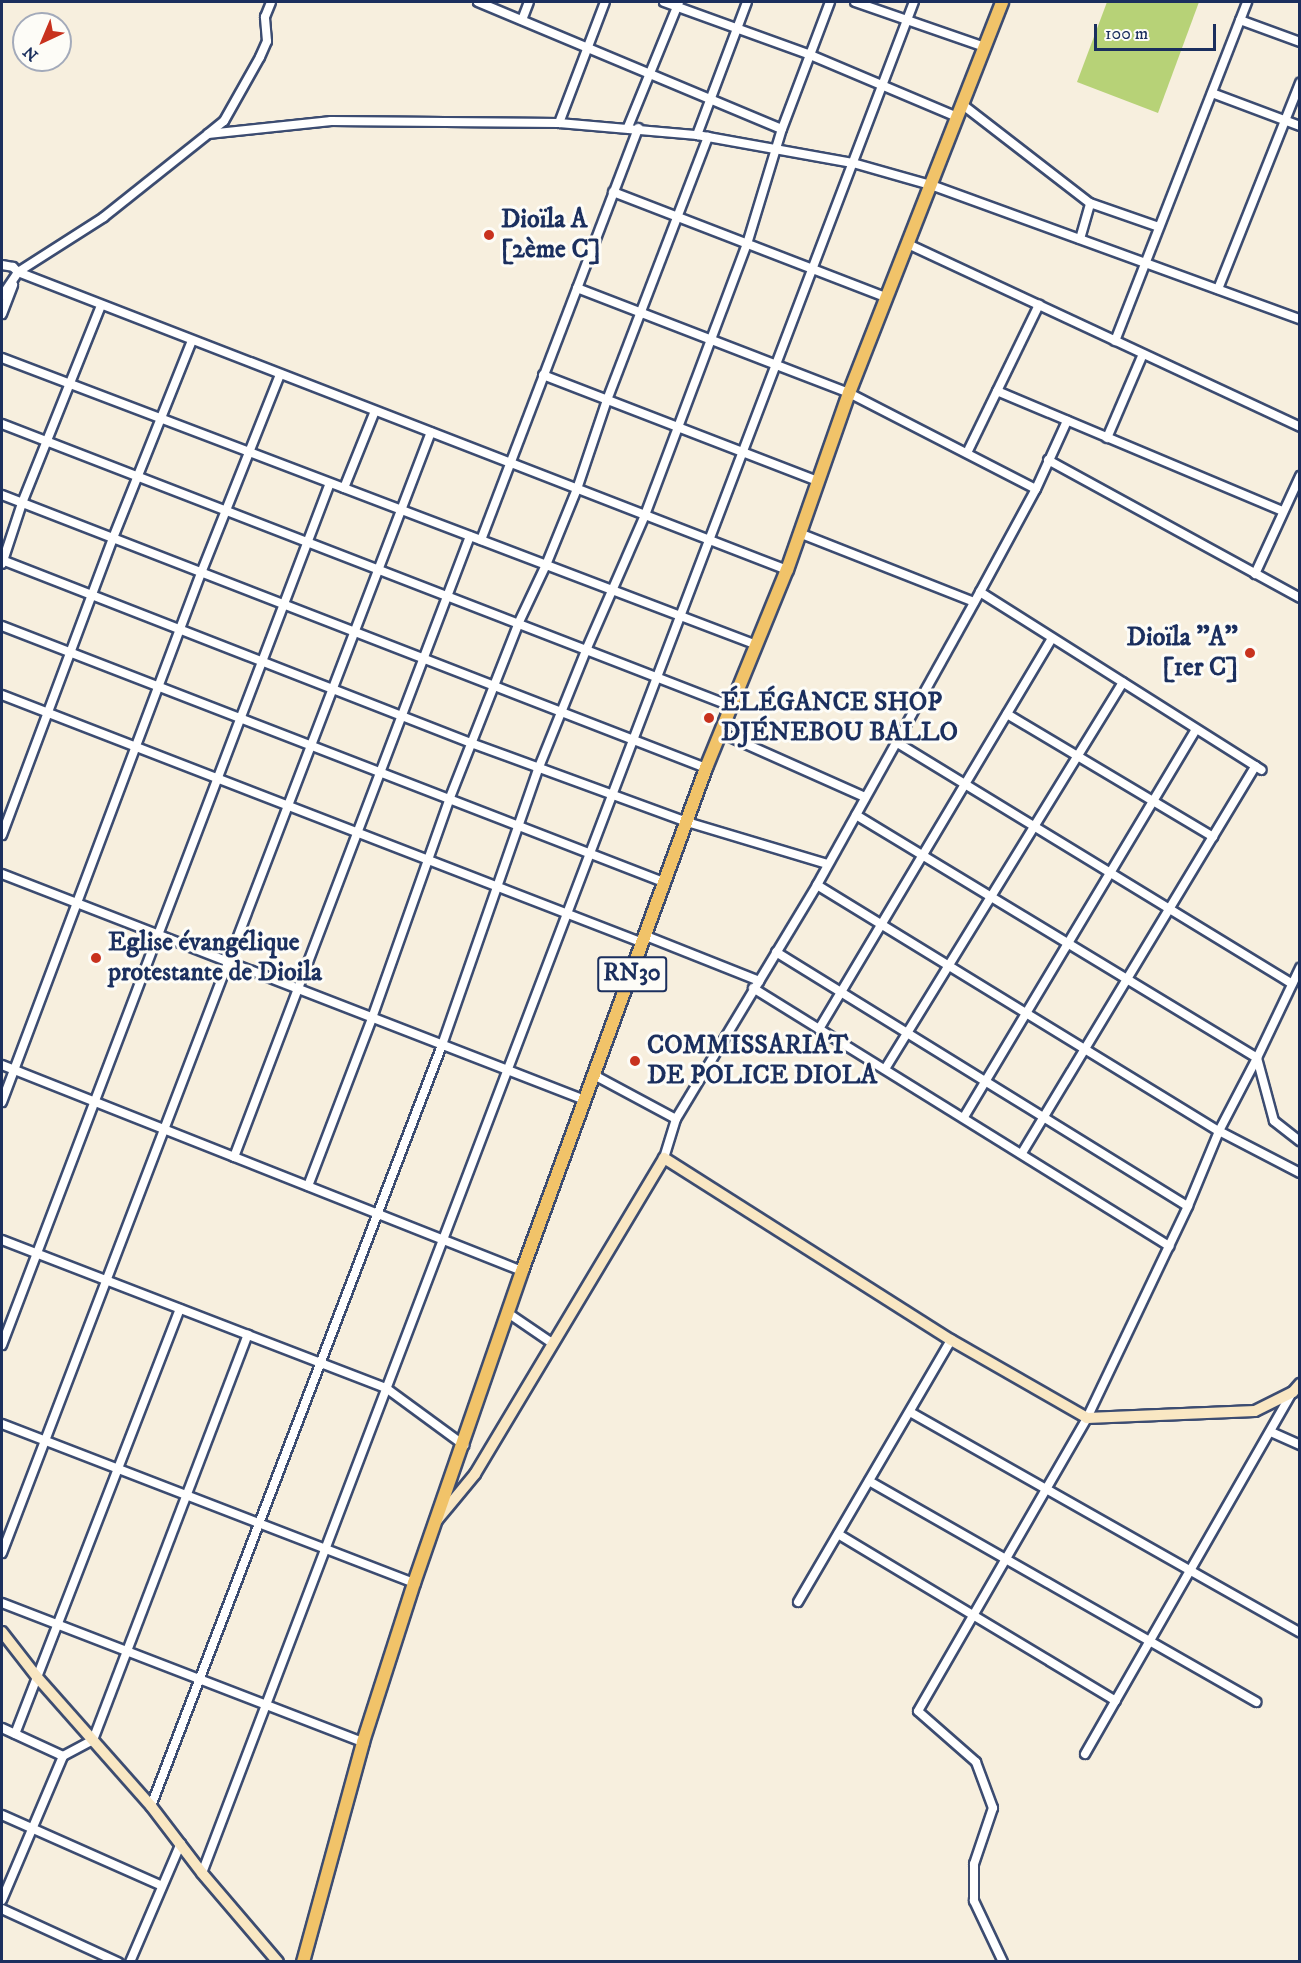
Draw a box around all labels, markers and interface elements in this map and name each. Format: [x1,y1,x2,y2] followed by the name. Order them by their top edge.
[12,12,72,72] north arrow
[1097,12,1218,50] scale bar
[1105,23,1148,45] text: 100 m
[19,42,43,65] text: N
[501,204,600,266] place label: Dioïla A [2ème C]
[482,228,496,242] marker: Dioïla A [2ème C]
[1127,622,1238,684] place label: Dioïla ''A'' [1er C]
[1243,646,1257,660] marker: Dioïla ''A'' [1er C]
[721,687,958,748] place label: ÉLÉGANCE SHOP DJÉNEBOU BALLO
[702,711,716,725] marker: ÉLÉGANCE SHOP DJÉNEBOU BALLO
[108,927,322,988] place label: Eglise évangélique protestante de Dioila
[89,951,103,965] marker: Eglise évangélique protestante de Dioila
[596,953,668,995] road number: RN30
[647,1030,877,1092] place label: COMMISSARIAT DE POLICE DIOLA
[628,1054,642,1068] marker: COMMISSARIAT DE POLICE DIOLA

